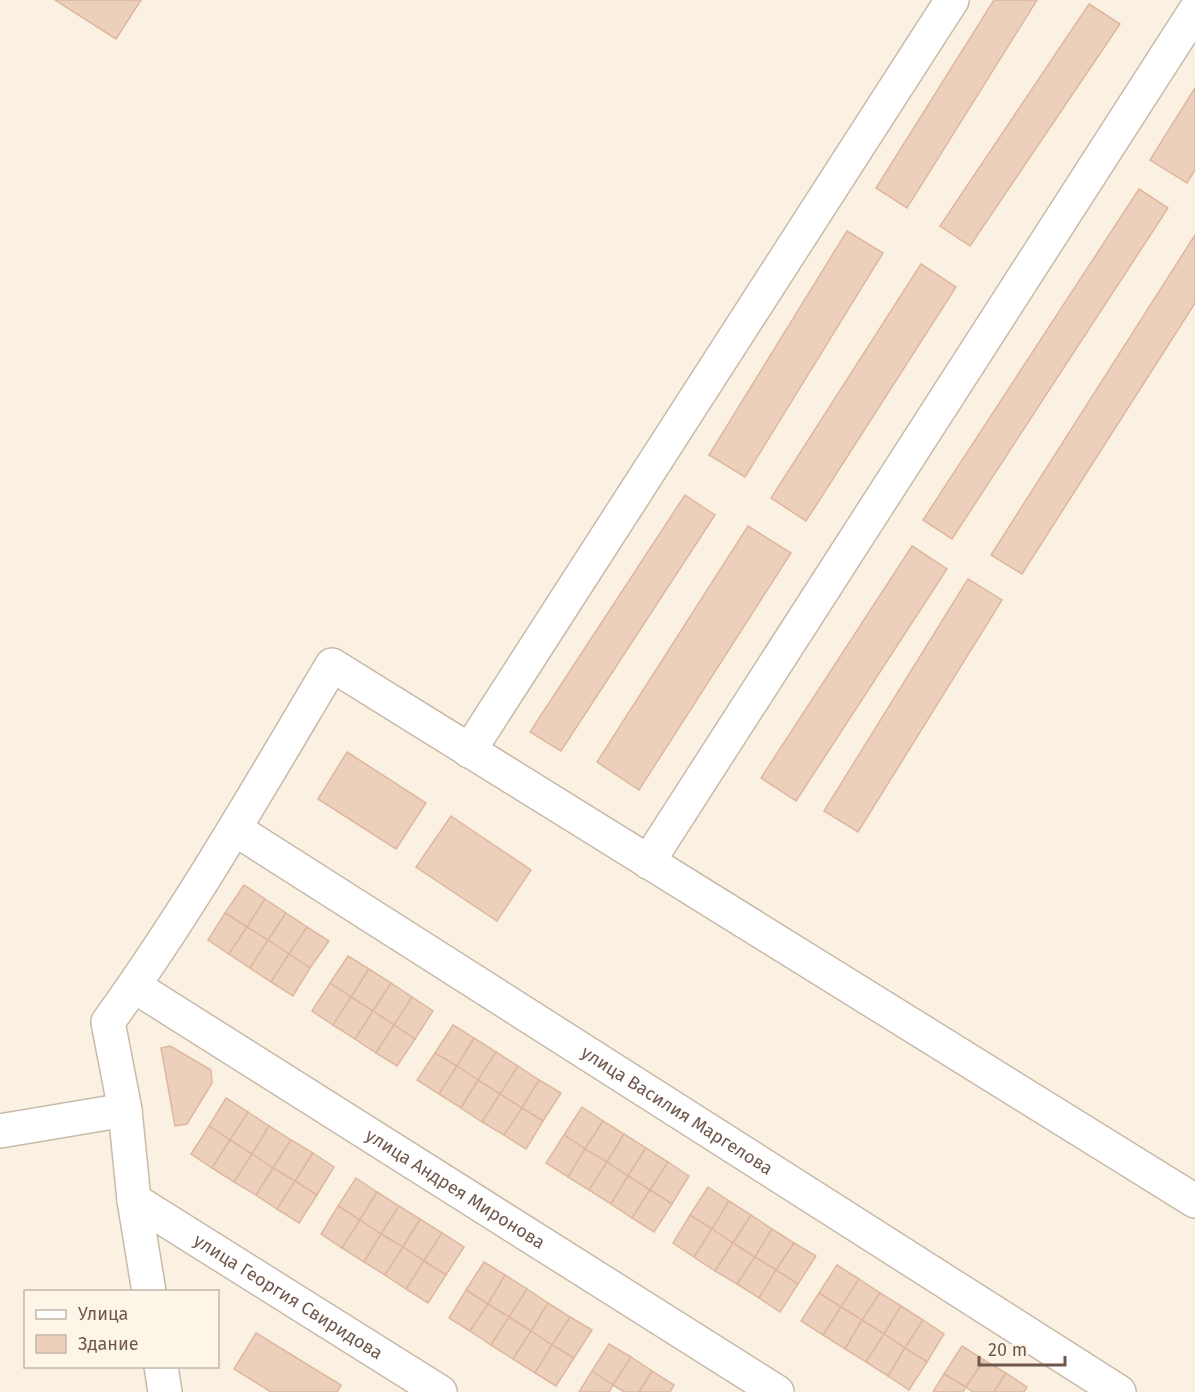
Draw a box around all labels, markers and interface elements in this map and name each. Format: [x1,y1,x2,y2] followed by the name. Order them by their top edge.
[577,1041,777,1180] street label: улица Василия Маргелова
[361,1124,549,1254] street label: улица Андрея Миронова
[189,1229,387,1364] street label: улица Георгия Свиридова
[24,1290,219,1368] legend
[78,1303,128,1325] text: Улица
[979,1329,1064,1367] scale bar
[78,1333,139,1355] text: Здание
[988,1339,1027,1361] text: 20 m

